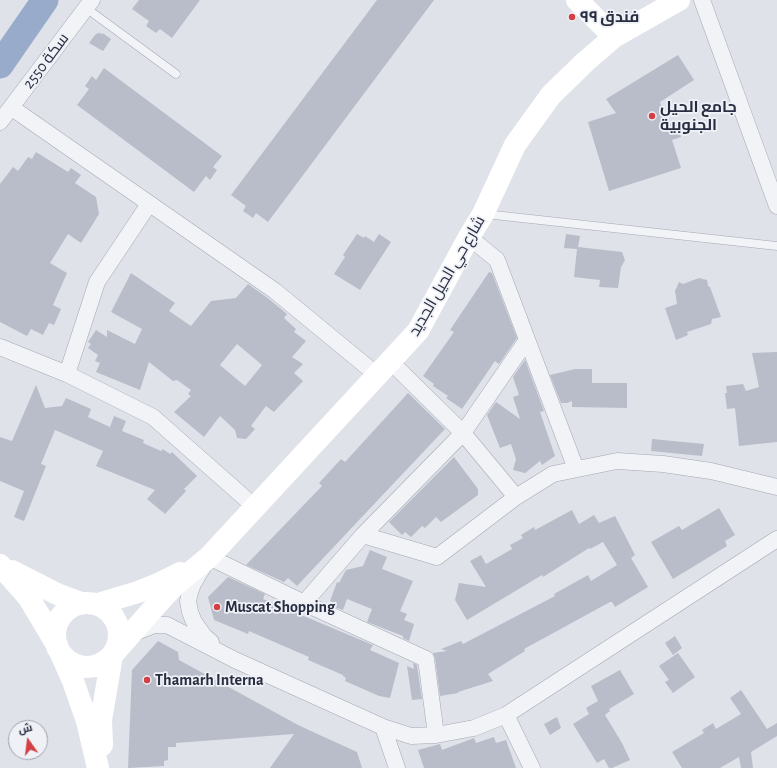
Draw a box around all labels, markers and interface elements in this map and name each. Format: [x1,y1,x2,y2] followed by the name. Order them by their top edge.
[580,7,639,27] place label: فندق ٩٩
[567,12,577,22] marker: فندق ٩٩
[19,29,73,93] street label: سكة 2550
[660,97,737,135] place label: جامع الحيل الجنوبية
[647,111,657,121] marker: جامع الحيل الجنوبية
[405,212,489,340] street label: شارع حي الحيل الجديد
[225,597,335,617] place label: Muscat Shopping
[212,602,222,612] marker: Muscat Shopping
[155,670,264,690] place label: Thamarh Interna
[142,675,152,685] marker: Thamarh Interna
[8,720,48,760] north arrow
[17,722,33,736] text: ش

